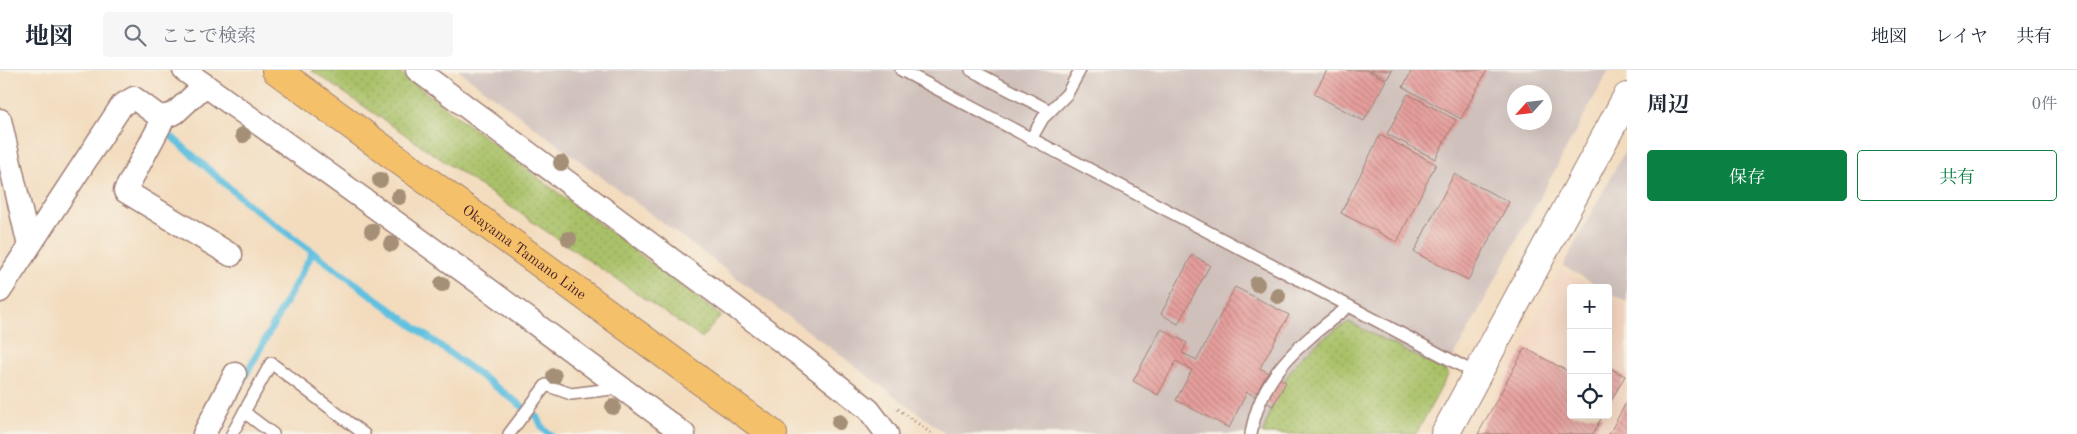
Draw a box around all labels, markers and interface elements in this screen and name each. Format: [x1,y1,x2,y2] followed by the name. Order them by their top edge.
[103,12,453,57] search box
[121,21,149,49] icon: search
[25,26,73,50] text: 地図
[161,28,256,47] text: ここで検索
[1871,28,1907,46] text: 地図
[1935,28,1988,46] text: レイヤ
[2016,28,2052,46] text: 共有
[1507,85,1552,130] north arrow
[1647,95,1689,116] text: 周辺
[2032,97,2057,113] text: 0件
[1647,150,1847,201] button: 保存
[1857,150,2057,201] button: 共有
[459,203,588,303] street label: Okayama Tamano Line
[1567,284,1612,419] map controls
[1567,284,1612,329] button: +
[1567,329,1612,374] button: −
[1567,374,1612,419] button: locate

